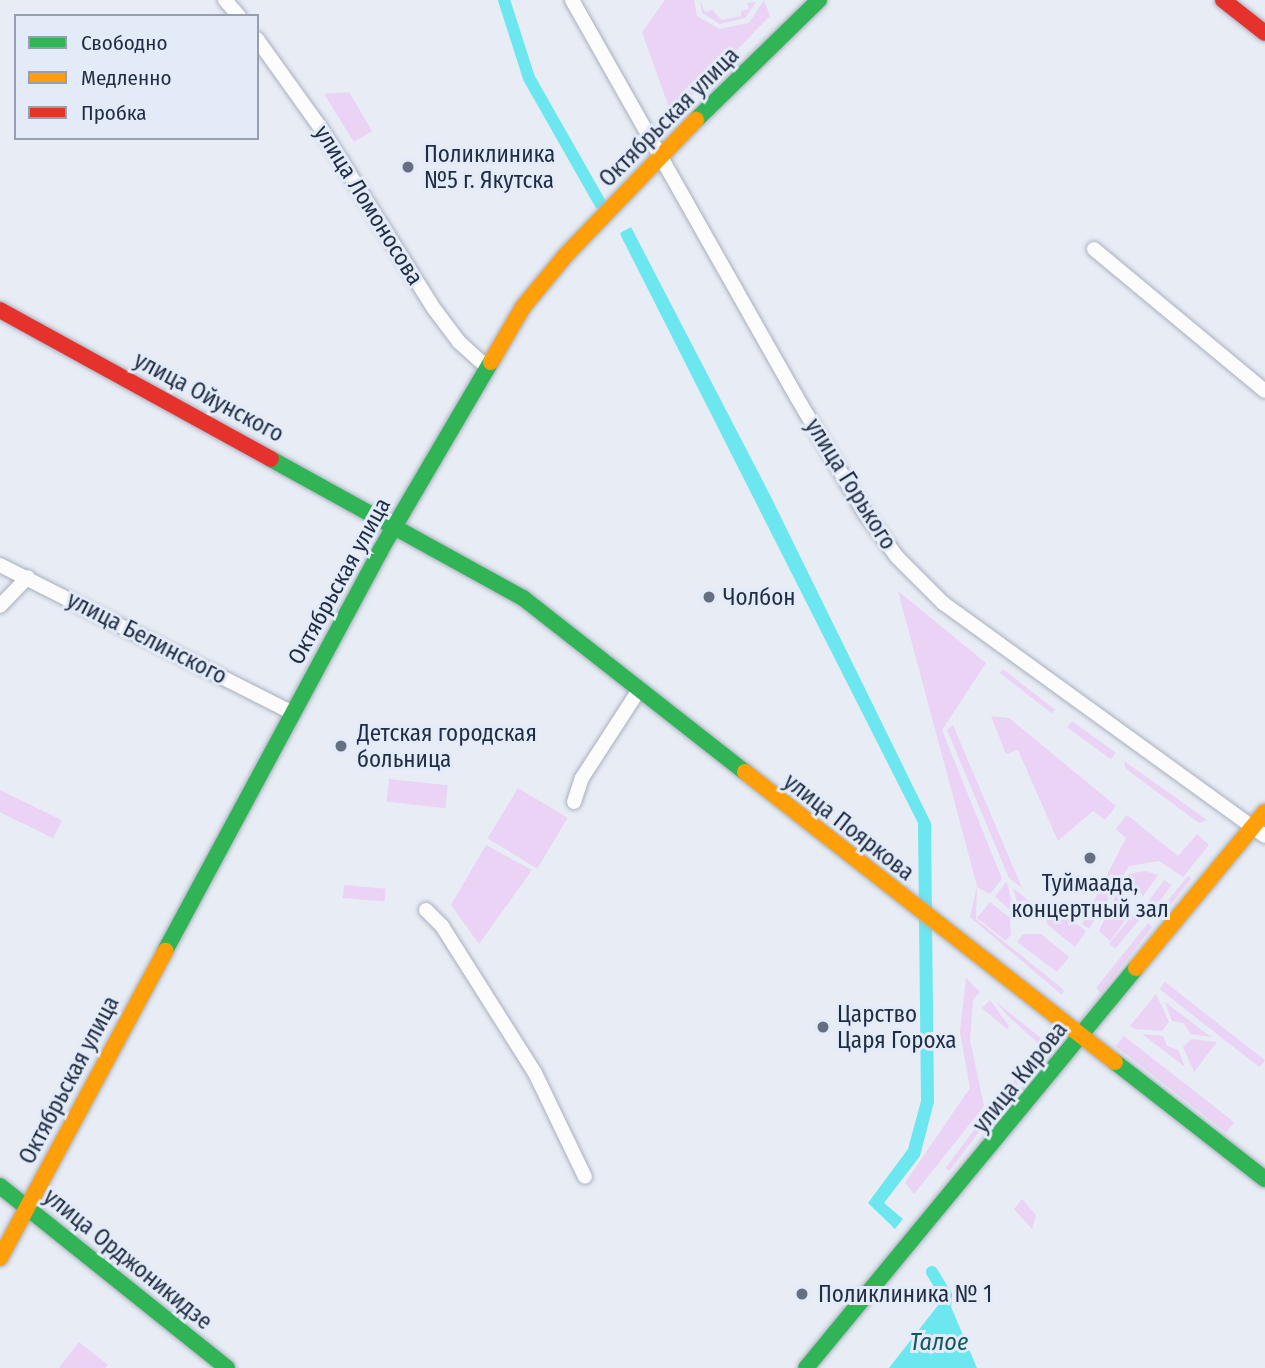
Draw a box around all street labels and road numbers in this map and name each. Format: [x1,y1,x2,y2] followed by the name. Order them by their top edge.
[593,41,745,193] street label: Октябрьская улица
[309,120,429,290] street label: улица Ломоносова
[130,346,288,448] street label: улица Ойунского
[800,413,902,555] street label: улица Горького
[282,493,396,669] street label: Октябрьская улица
[63,586,231,690] street label: улица Белинского
[778,768,920,886] street label: улица Пояркова
[13,991,125,1169] street label: Октябрьская улица
[967,1016,1073,1138] street label: улица Кирова
[38,1183,218,1335] street label: улица Орджоникидзе

